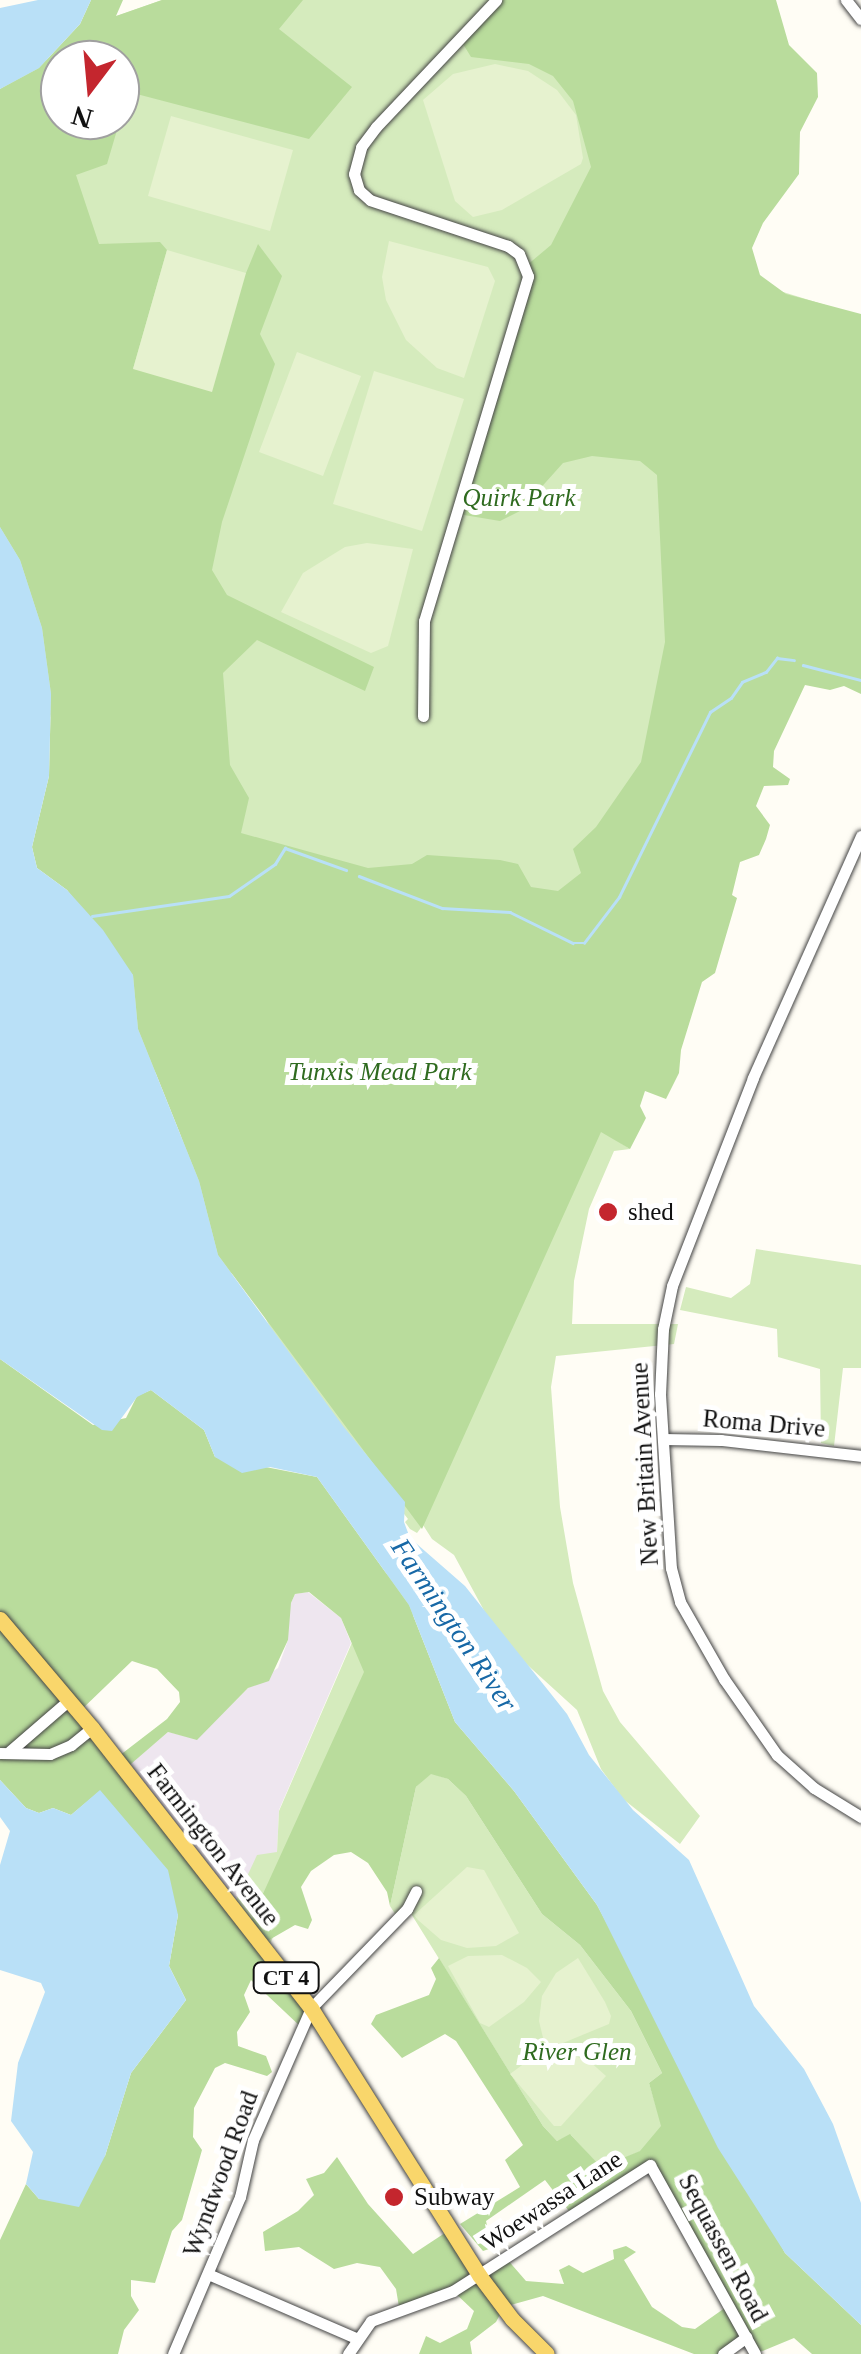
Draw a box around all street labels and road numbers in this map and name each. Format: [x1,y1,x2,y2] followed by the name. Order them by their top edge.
[625,1361,665,1567] street label: New Britain Avenue
[701,1404,827,1444] street label: Roma Drive
[140,1757,286,1933] street label: Farmington Avenue
[251,1961,321,1995] road number: CT 4
[177,2087,265,2261] street label: Wyndwood Road
[476,2145,628,2257] street label: Woewassa Lane
[671,2169,775,2327] street label: Sequassen Road

